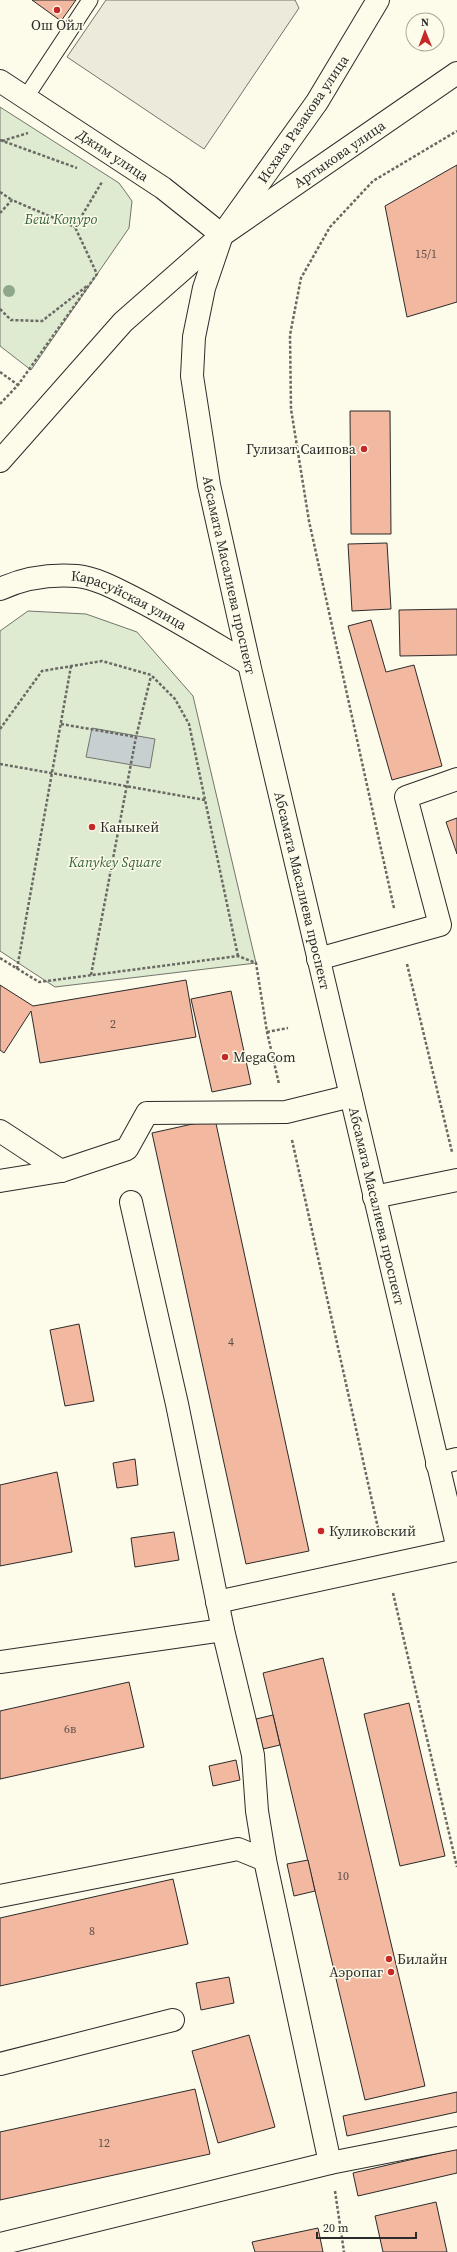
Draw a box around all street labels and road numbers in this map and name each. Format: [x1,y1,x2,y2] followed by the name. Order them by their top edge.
[253,50,354,187] street label: Исхака Разакова улица
[290,115,390,193] street label: Артыкова улица
[73,124,154,187] street label: Джим улица
[198,474,261,677] street label: Абсамата Масалиева проспект
[70,566,191,635] street label: Карасуйская улица
[269,790,336,992] street label: Абсамата Масалиева проспект
[344,1105,410,1308] street label: Абсамата Масалиева проспект

